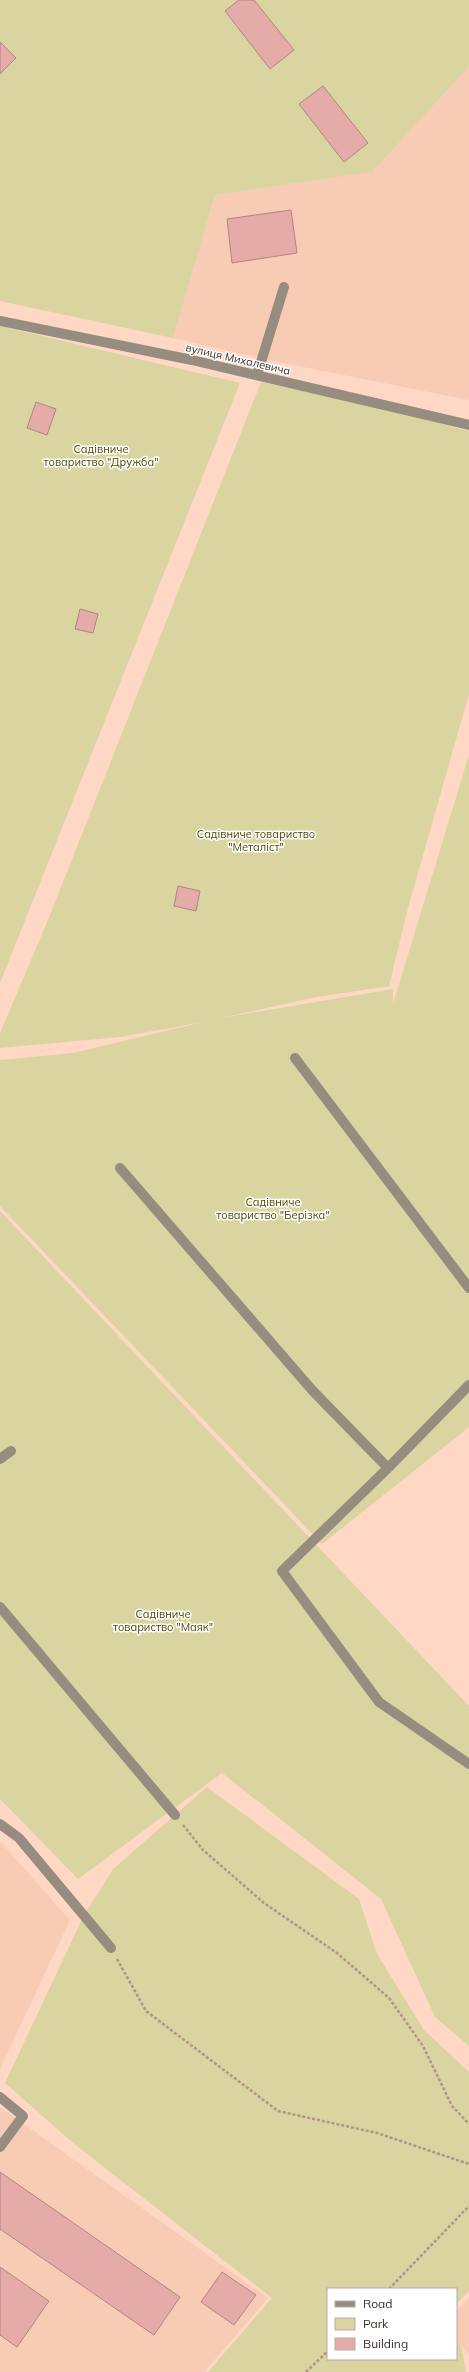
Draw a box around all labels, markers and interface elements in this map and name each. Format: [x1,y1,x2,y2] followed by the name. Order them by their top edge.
[184,340,292,378] street label: вулиця Михалевича
[44,442,158,469] park label: Садівниче товариство "Дружба"
[197,827,315,854] park label: Садівниче товариство "Металіст"
[216,1195,330,1222] park label: Садівниче товариство "Берізка"
[113,1607,213,1634] park label: Садівниче товариство "Маяк"
[327,2288,457,2360] legend
[363,2296,392,2311] text: Road
[363,2316,389,2331] text: Park
[363,2336,408,2351] text: Building

